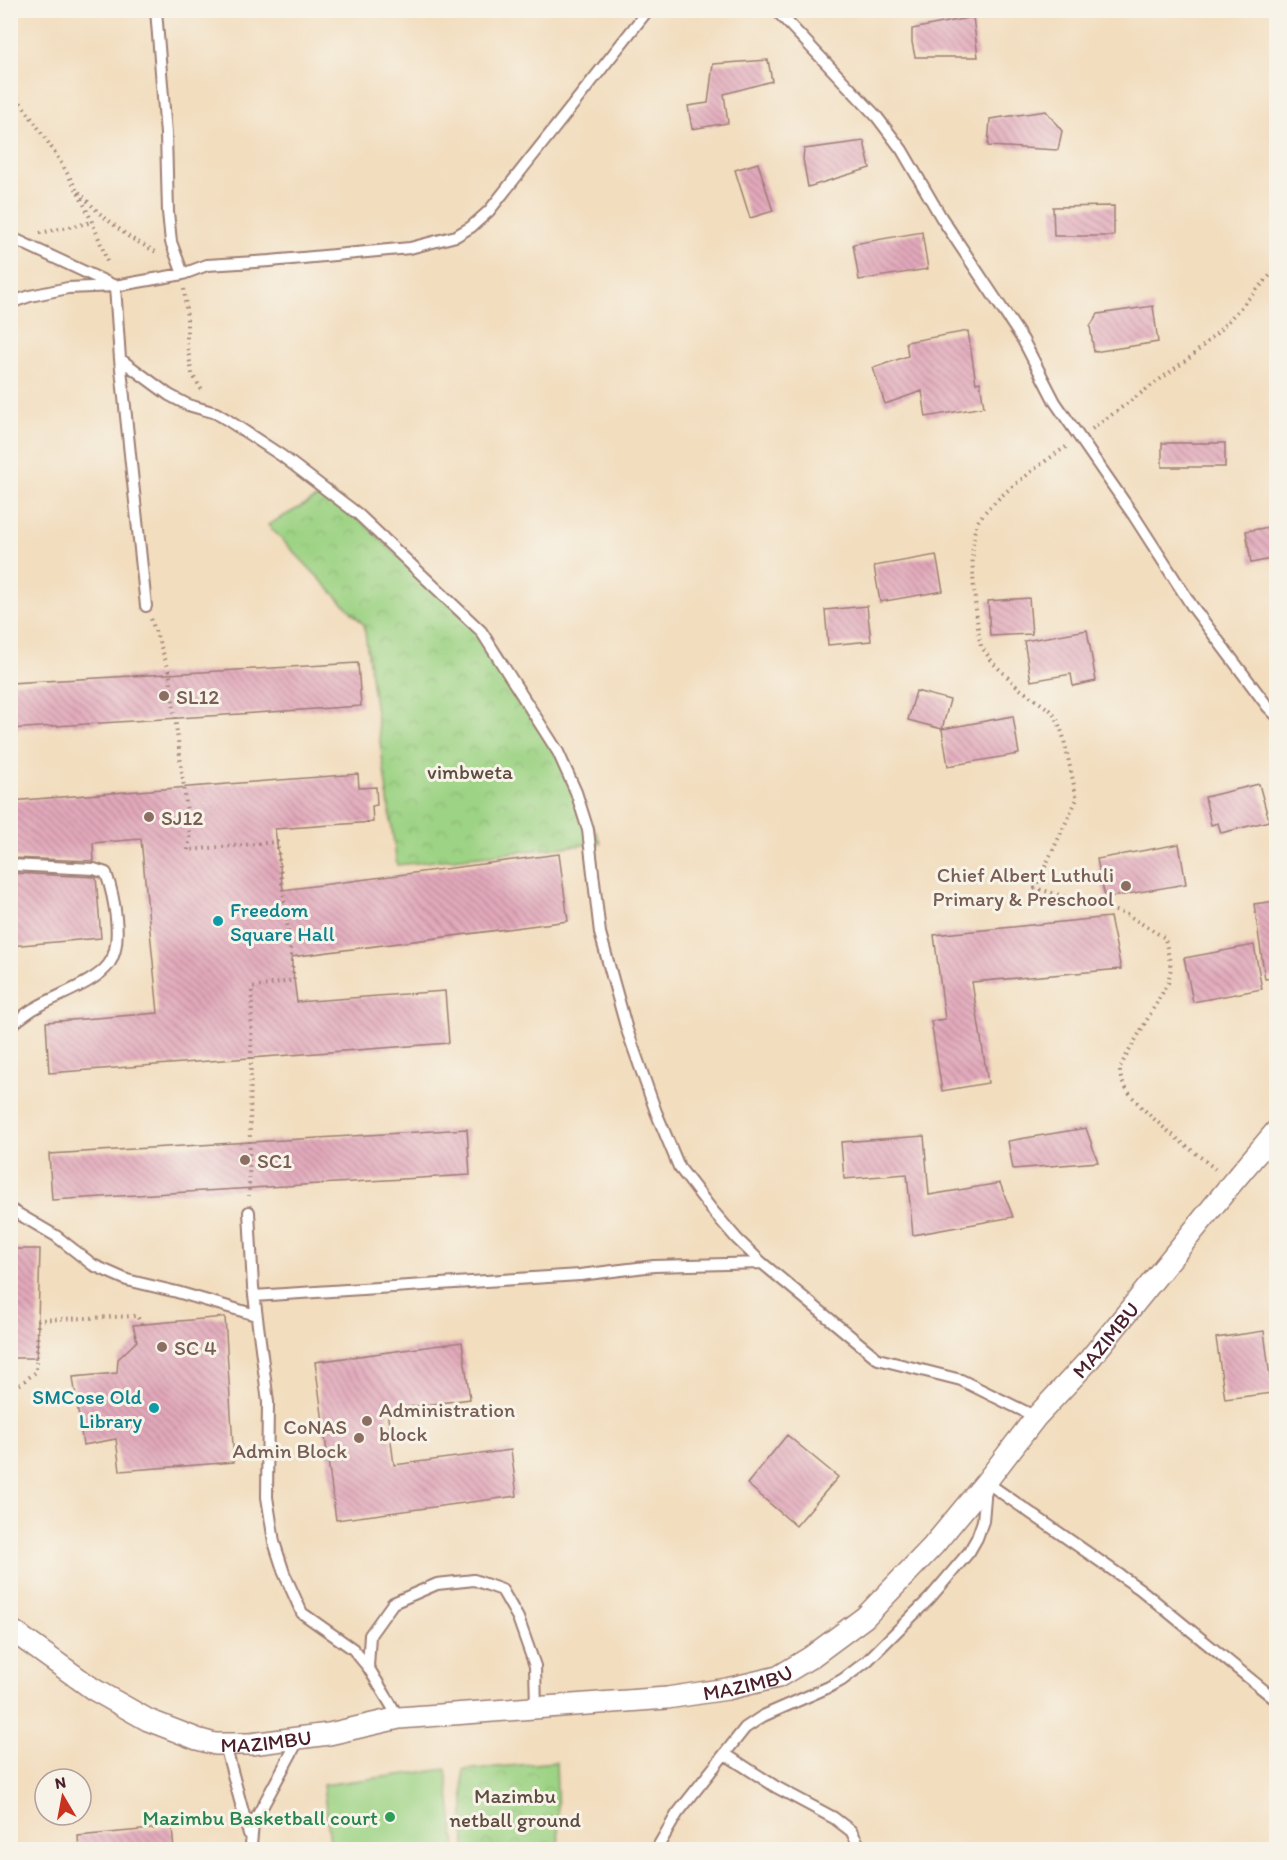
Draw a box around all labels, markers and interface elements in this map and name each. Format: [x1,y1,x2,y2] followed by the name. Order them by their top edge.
[176,684,219,709] place label: SL12
[157,689,171,703] marker: SL12
[427,759,513,784] park label: vimbweta
[161,805,203,830] place label: SJ12
[142,810,156,824] marker: SJ12
[933,862,1114,911] place label: Chief Albert Luthuli Primary & Preschool
[1119,879,1133,893] marker: Chief Albert Luthuli Primary & Preschool
[230,897,335,946] place label: Freedom Square Hall
[211,914,225,928] marker: Freedom Square Hall
[257,1148,292,1173] place label: SC1
[238,1153,252,1167] marker: SC1
[1066,1296,1144,1383] street label: MAZIMBU
[174,1335,217,1360] place label: SC 4
[155,1340,169,1354] marker: SC 4
[32,1384,143,1433] place label: SMCose Old Library
[379,1397,515,1446] place label: Administration block
[147,1401,161,1415] marker: SMCose Old Library
[232,1414,347,1463] place label: CoNAS Admin Block
[360,1414,374,1428] marker: Administration block
[352,1431,366,1445] marker: CoNAS Admin Block
[701,1659,797,1705] street label: MAZIMBU
[221,1724,313,1757] street label: MAZIMBU
[33,1767,93,1827] north arrow
[54,1772,67,1793] text: N
[449,1783,581,1832] park label: Mazimbu netball ground
[142,1805,378,1830] place label: Mazimbu Basketball court
[383,1810,397,1824] marker: Mazimbu Basketball court

